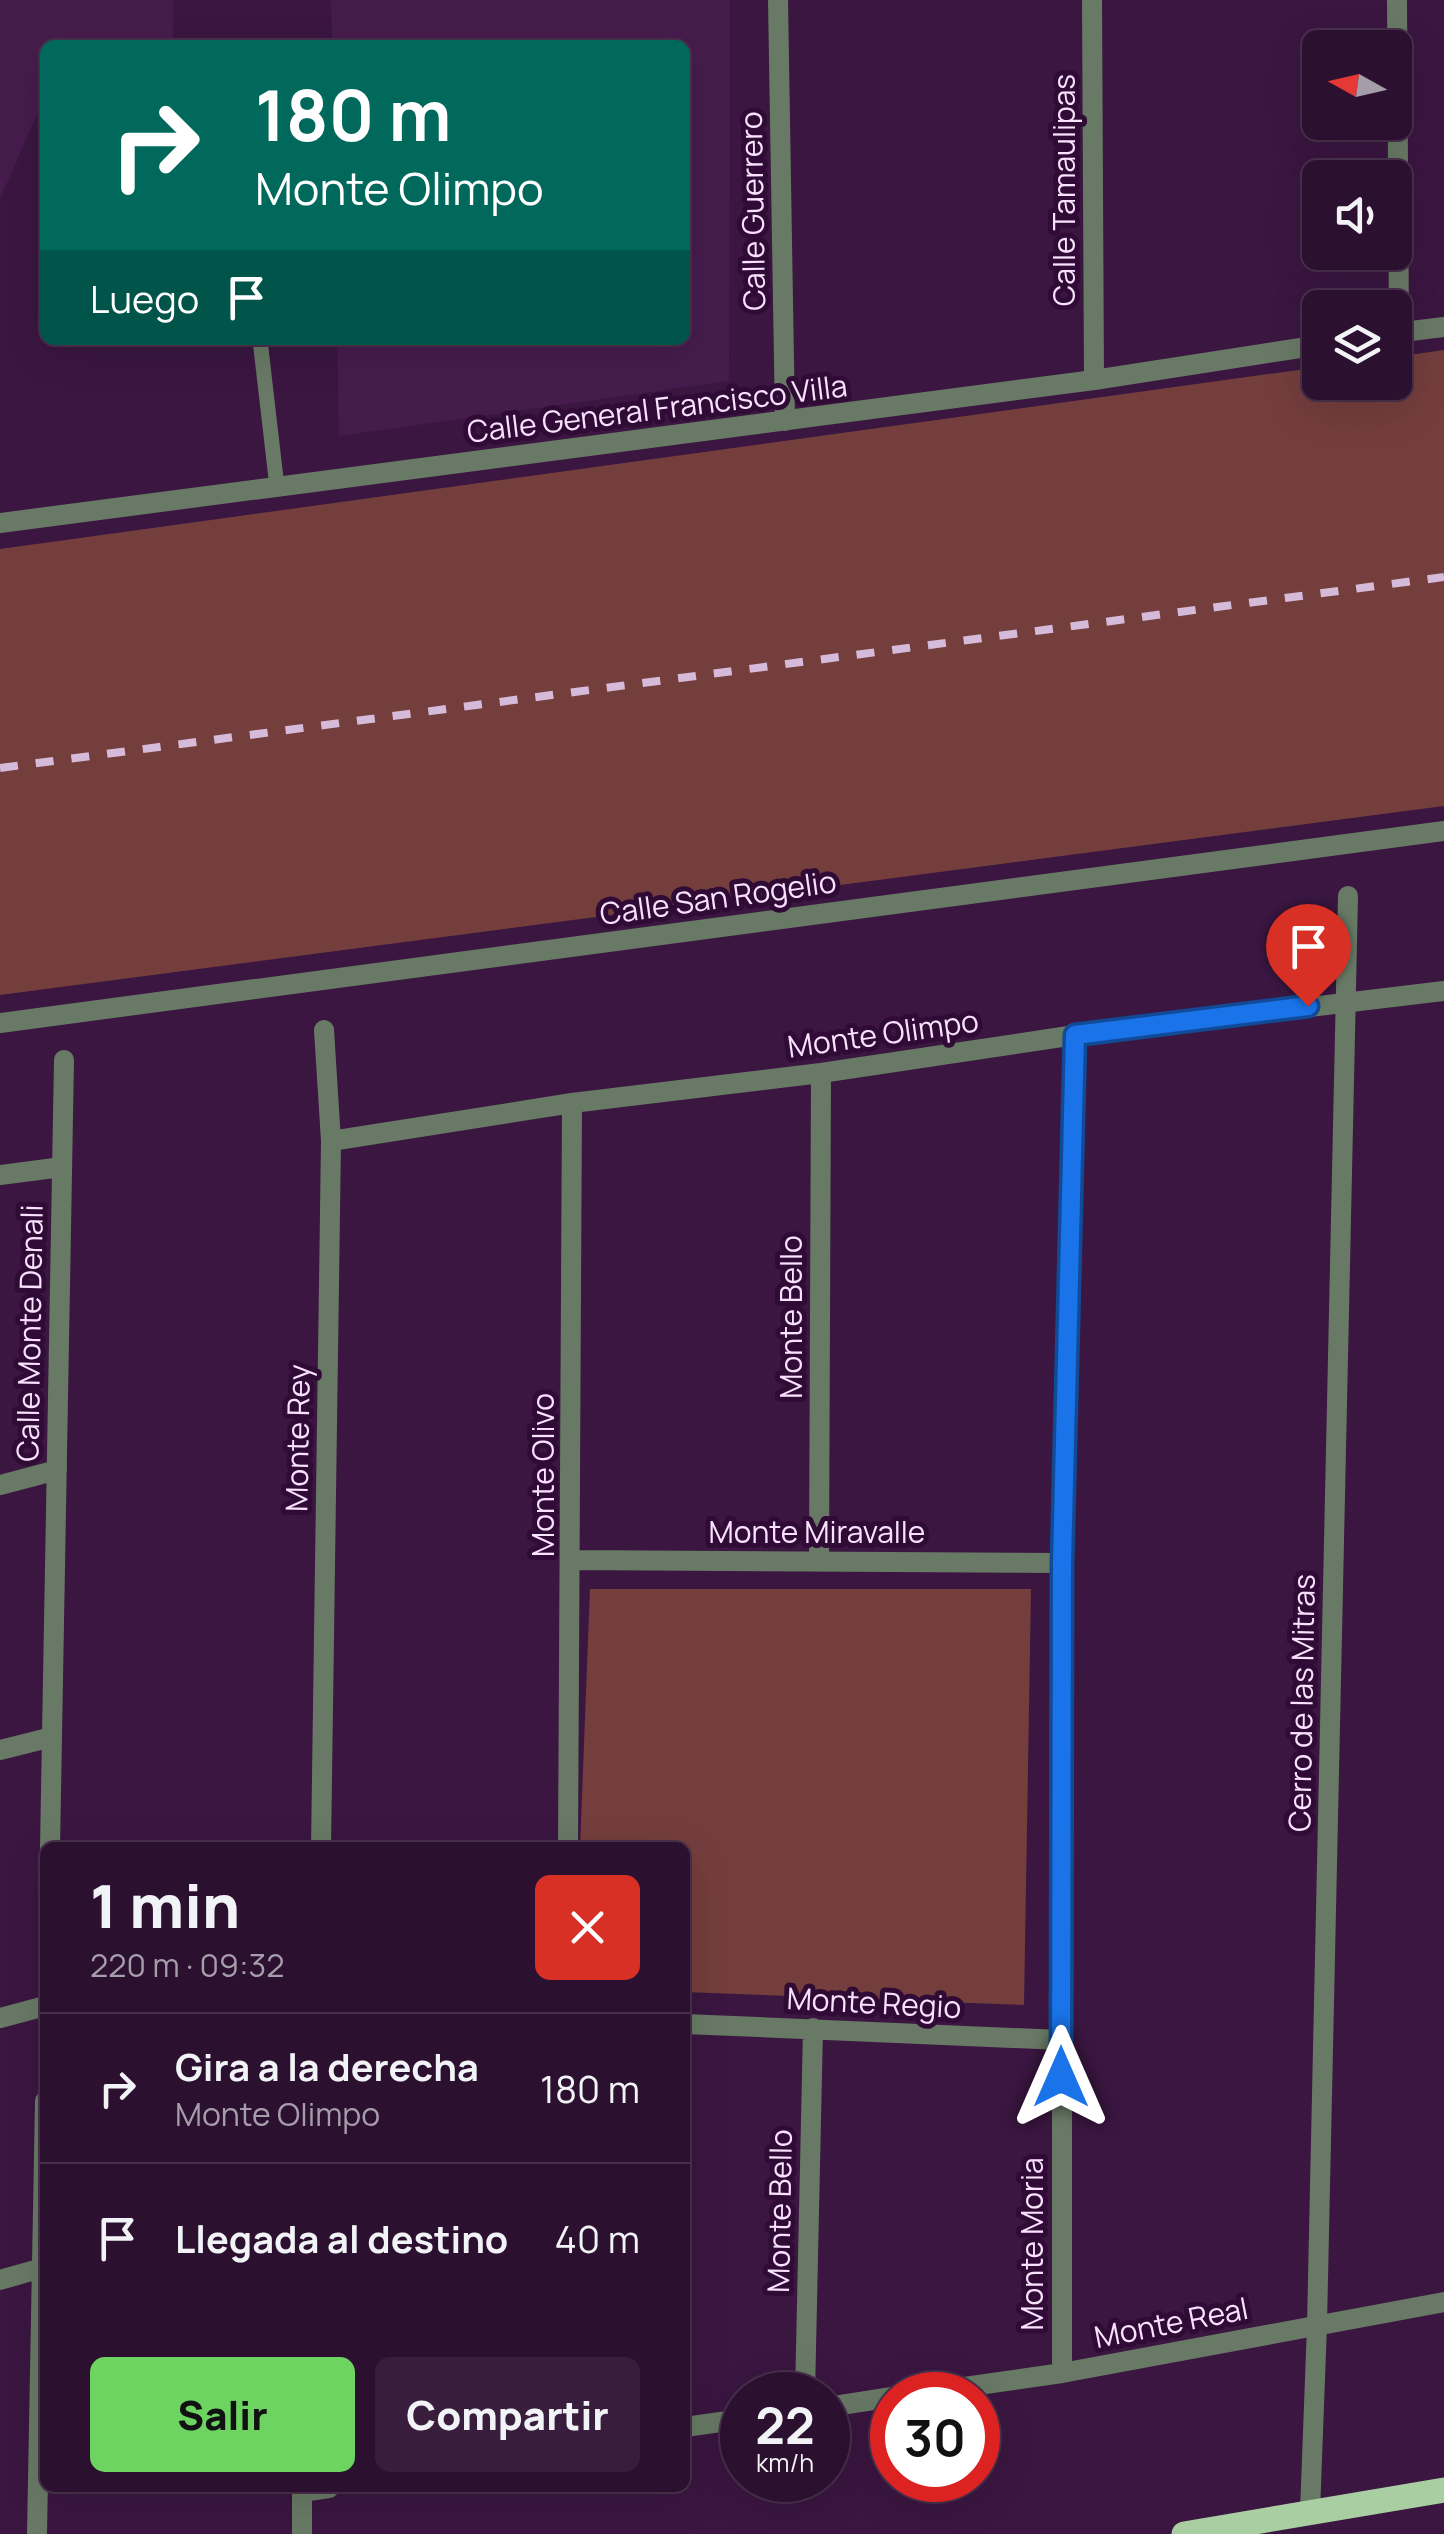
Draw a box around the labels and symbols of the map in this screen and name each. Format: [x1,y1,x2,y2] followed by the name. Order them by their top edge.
[1302,30,1412,140] north arrow
[1043,74,1084,306] street label: Calle Tamaulipas
[730,111,774,311] street label: Calle Guerrero
[465,364,849,452] street label: Calle General Francisco Villa
[597,860,839,934] street label: Calle San Rogelio
[1266,904,1351,1007] pin
[785,999,981,1067] street label: Monte Olimpo
[6,1204,52,1462] street label: Calle Monte Denali
[770,1235,811,1399] street label: Monte Bello
[275,1364,319,1512] street label: Monte Rey
[522,1393,563,1557] street label: Monte Olivo
[709,1511,925,1552] street label: Monte Miravalle
[1278,1574,1324,1832] street label: Cerro de las Mitras
[786,1977,962,2027] street label: Monte Regio
[1009,2025,1113,2129] position arrow
[757,2129,801,2293] street label: Monte Bello
[1011,2157,1052,2331] street label: Monte Moria
[1091,2287,1251,2357] street label: Monte Real
[870,2372,1000,2502] speed limit sign: 30

